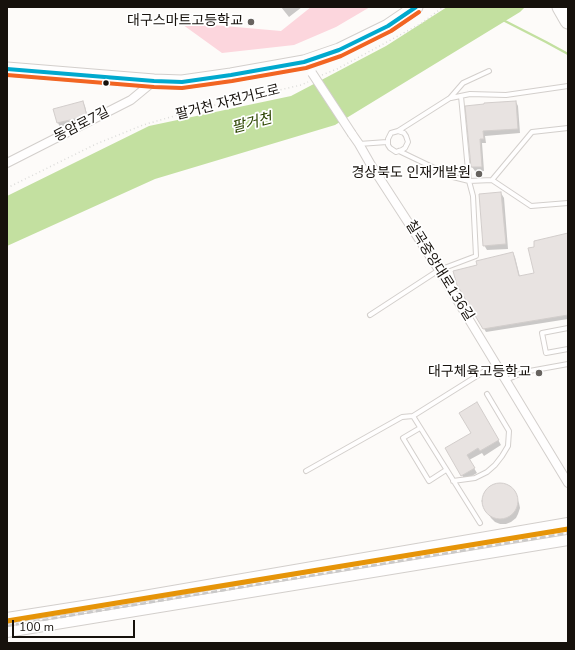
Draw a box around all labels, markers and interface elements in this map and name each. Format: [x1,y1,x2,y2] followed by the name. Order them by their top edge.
[127,14,243,30] place label: 대구스마트고등학교
[246,17,256,27] marker: 대구스마트고등학교
[101,78,111,88] unlabelled marker
[174,82,282,124] street label: 팔거천 자전거도로
[51,104,113,146] street label: 동암로7길
[230,110,274,138] water label: 팔거천
[351,166,471,182] place label: 경상북도 인재개발원
[474,169,484,179] marker: 경상북도 인재개발원
[401,218,477,324] street label: 칠곡중앙대로136길
[428,365,531,381] place label: 대구체육고등학교
[534,368,544,378] marker: 대구체육고등학교
[14,612,137,638] scale bar
[19,619,54,635] text: 100 m

